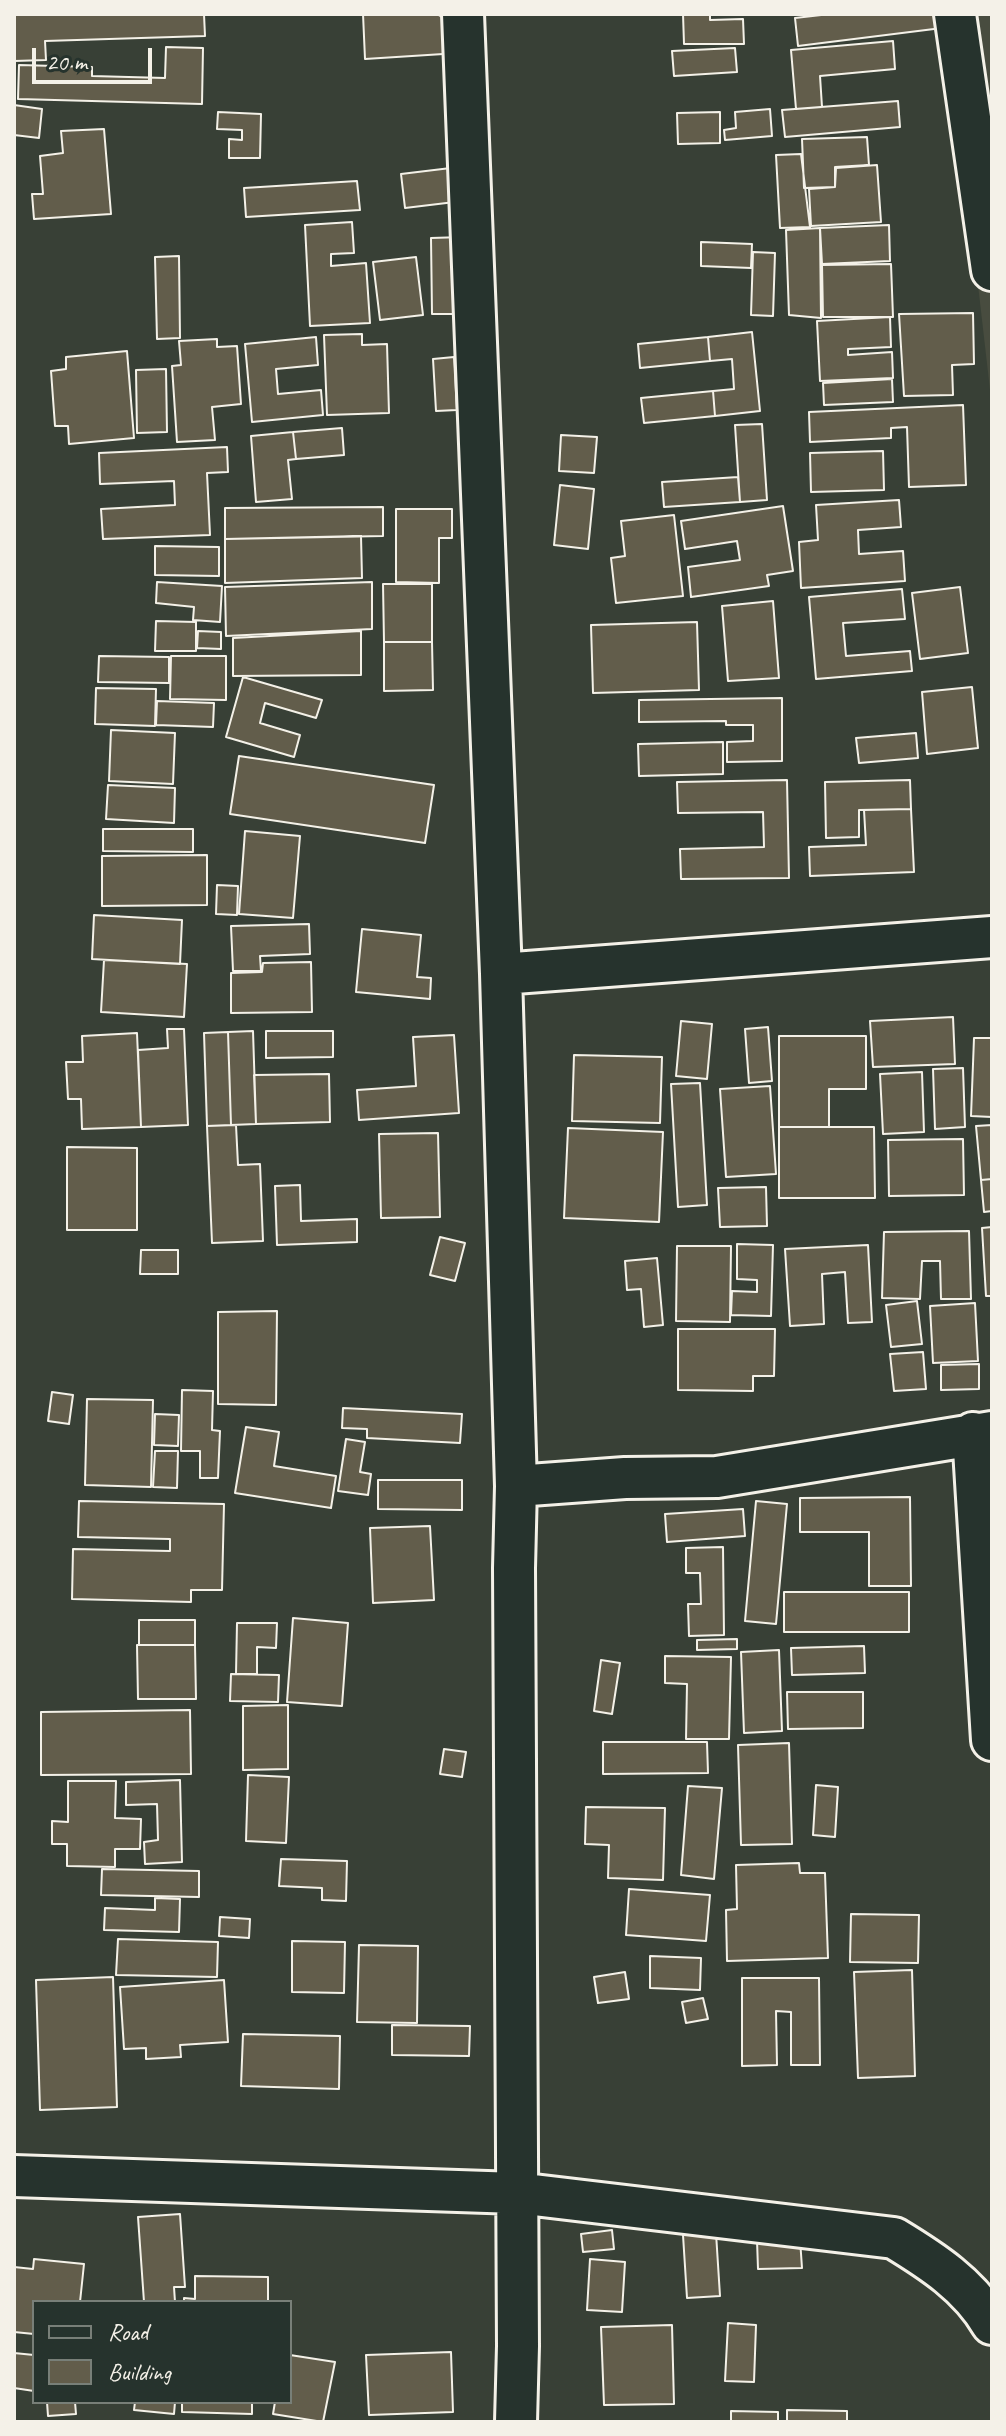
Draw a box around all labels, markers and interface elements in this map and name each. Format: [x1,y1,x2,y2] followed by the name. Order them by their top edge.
[36,32,156,82] scale bar
[46,47,87,77] text: 20 m
[32,2300,292,2404] legend
[108,2317,148,2347] text: Road
[108,2357,171,2387] text: Building

